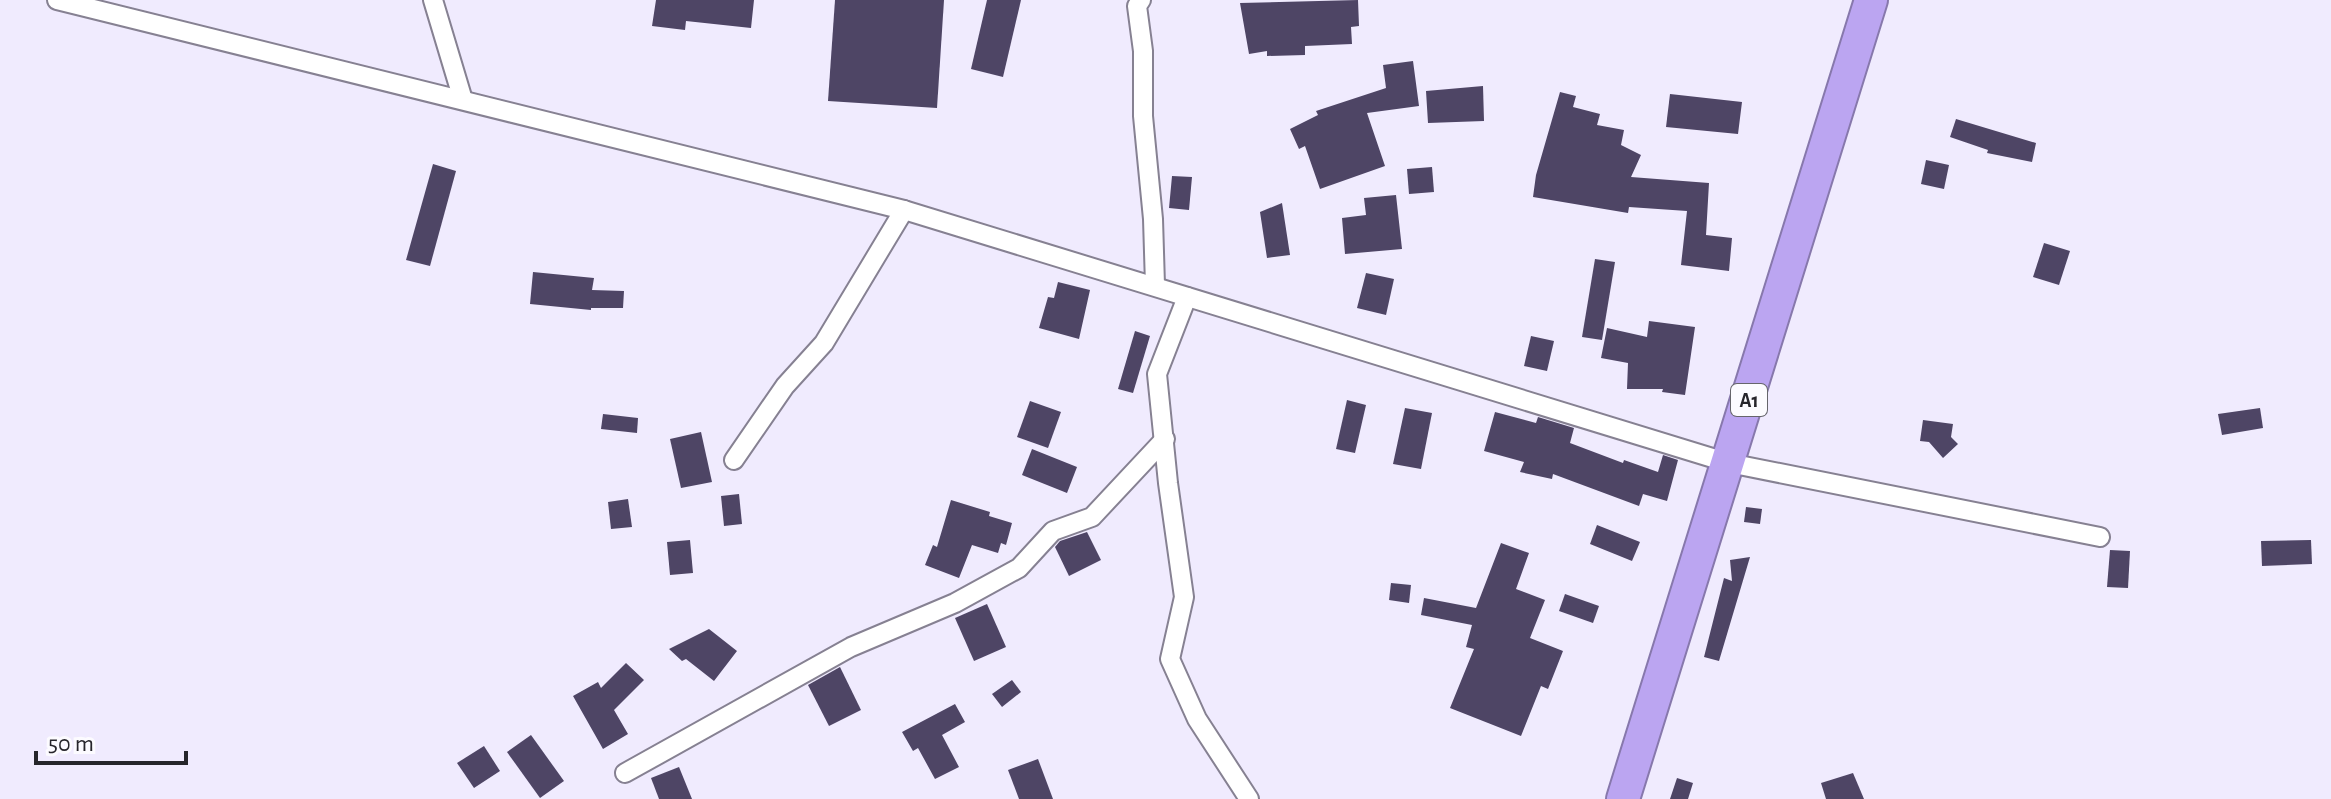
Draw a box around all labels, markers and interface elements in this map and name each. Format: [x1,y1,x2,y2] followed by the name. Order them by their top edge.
[1731,384,1767,416] road number: A1
[36,715,186,765] scale bar
[48,732,94,756] text: 50 m

